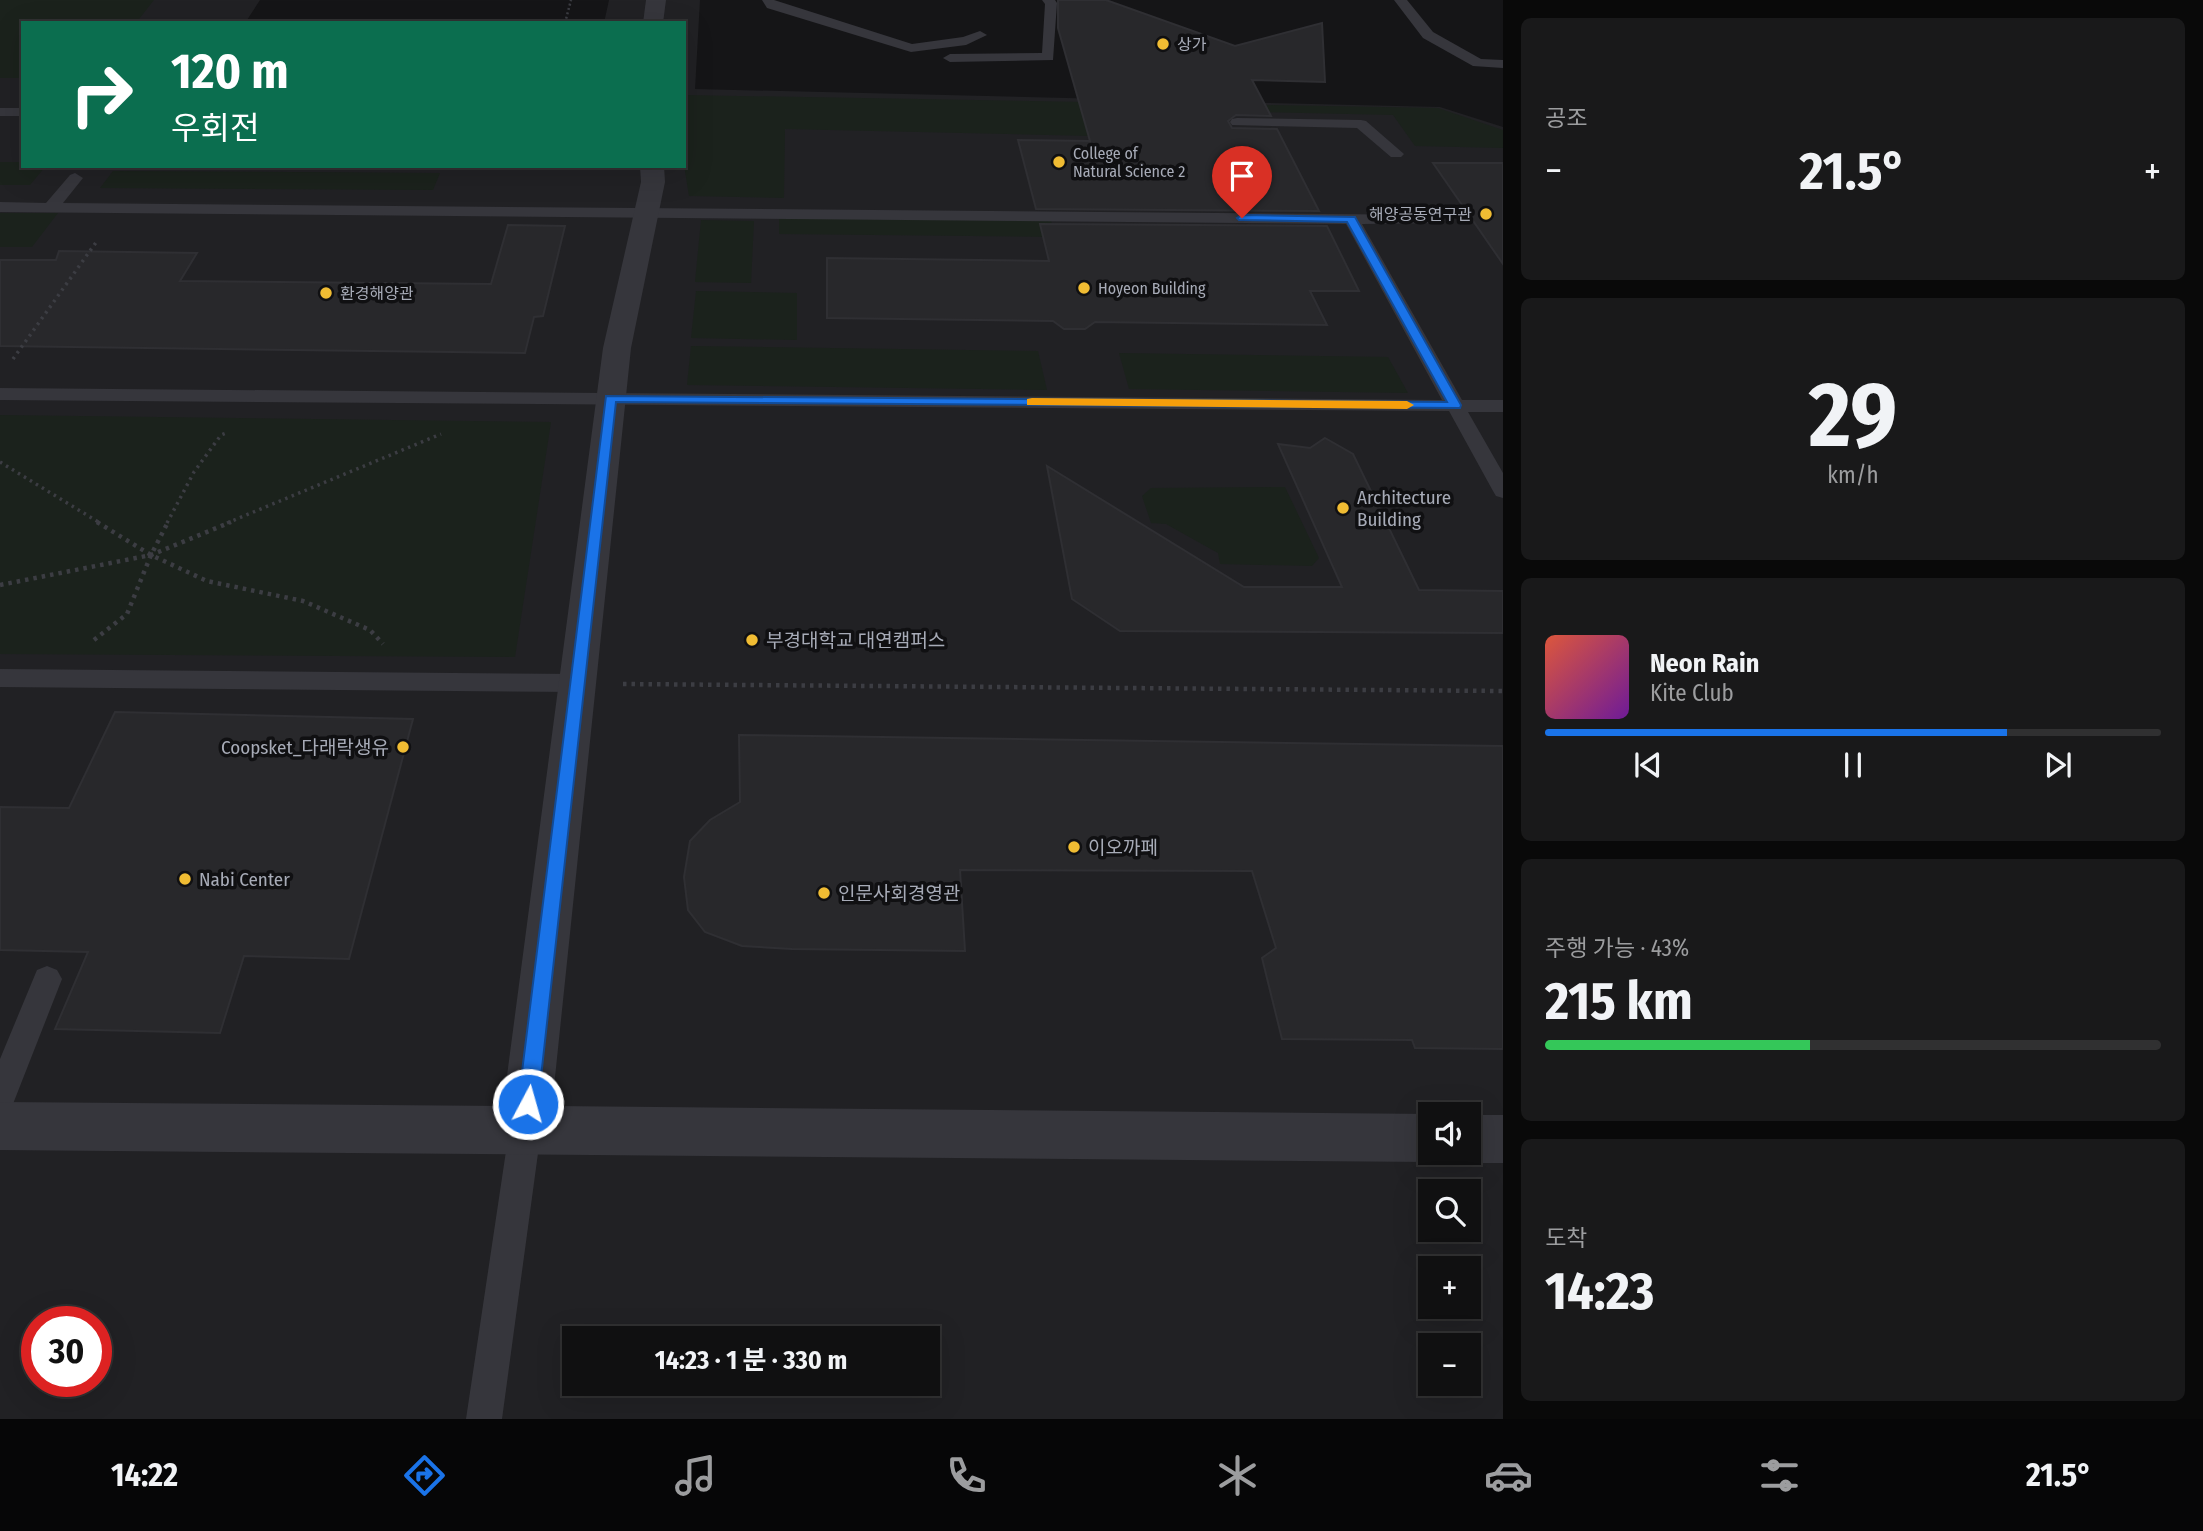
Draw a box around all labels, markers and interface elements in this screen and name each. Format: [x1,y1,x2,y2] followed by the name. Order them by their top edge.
[1177,35,1207,54] place label: 상가
[1155,36,1171,52] marker: 상가
[171,42,289,101] text: 120 m
[56,49,147,140] icon: right
[1545,104,1587,132] text: 공조
[171,109,259,147] text: 우회전
[1799,140,1906,203] text: 21.5°
[1073,144,1185,181] place label: College of Natural Science 2
[1212,146,1272,218] pin
[1545,148,1562,194] text: −
[2144,148,2161,194] text: +
[1051,154,1067,170] marker: College of Natural Science 2
[1223,157,1261,195] icon: arrive
[1369,205,1472,224] place label: 해양공동연구관
[1478,206,1494,222] marker: 해양공동연구관
[1098,279,1206,298] place label: Hoyeon Building
[1076,280,1092,296] marker: Hoyeon Building
[340,284,414,303] place label: 환경해양관
[318,285,334,301] marker: 환경해양관
[1809,361,1897,470] text: 29
[1827,461,1879,489] text: km/h
[1357,486,1451,531] place label: Architecture Building
[1335,500,1351,516] marker: Architecture Building
[766,629,945,652] place label: 부경대학교 대연캠퍼스
[744,632,760,648] marker: 부경대학교 대연캠퍼스
[1650,648,1759,679] text: Neon Rain
[1650,679,1734,707] text: Kite Club
[221,736,389,759] place label: Coopsket_다래락생유
[395,739,411,755] marker: Coopsket_다래락생유
[1629,746,1667,784] icon: previous
[1834,746,1872,784] icon: pause
[2039,746,2077,784] icon: next
[1088,836,1158,859] place label: 이오까페
[1066,839,1082,855] marker: 이오까페
[199,868,290,891] place label: Nabi Center
[177,871,193,887] marker: Nabi Center
[838,882,960,905] place label: 인문사회경영관
[816,885,832,901] marker: 인문사회경영관
[1545,934,1689,962] text: 주행 가능 · 43%
[1545,970,1693,1033] text: 215 km
[491,1067,565,1141] position arrow
[1418,1102,1481,1396] map controls
[1418,1102,1481,1165] button: sound
[1418,1179,1481,1242] button: search
[1545,1224,1587,1252] text: 도착
[1418,1256,1481,1319] button: +
[1545,1260,1654,1323] text: 14:23
[21,1306,112,1397] speed limit sign: 30
[1418,1333,1481,1396] button: −
[655,1345,847,1376] text: 14:23 · 1 분 · 330 m
[400,1451,449,1500] icon: directions
[671,1451,720,1500] icon: music
[942,1451,991,1500] icon: phone
[1213,1451,1262,1500] icon: climate
[1484,1451,1533,1500] icon: car
[1755,1451,1804,1500] icon: filters
[111,1456,178,1494] text: 14:22
[2026,1456,2092,1494] text: 21.5°

